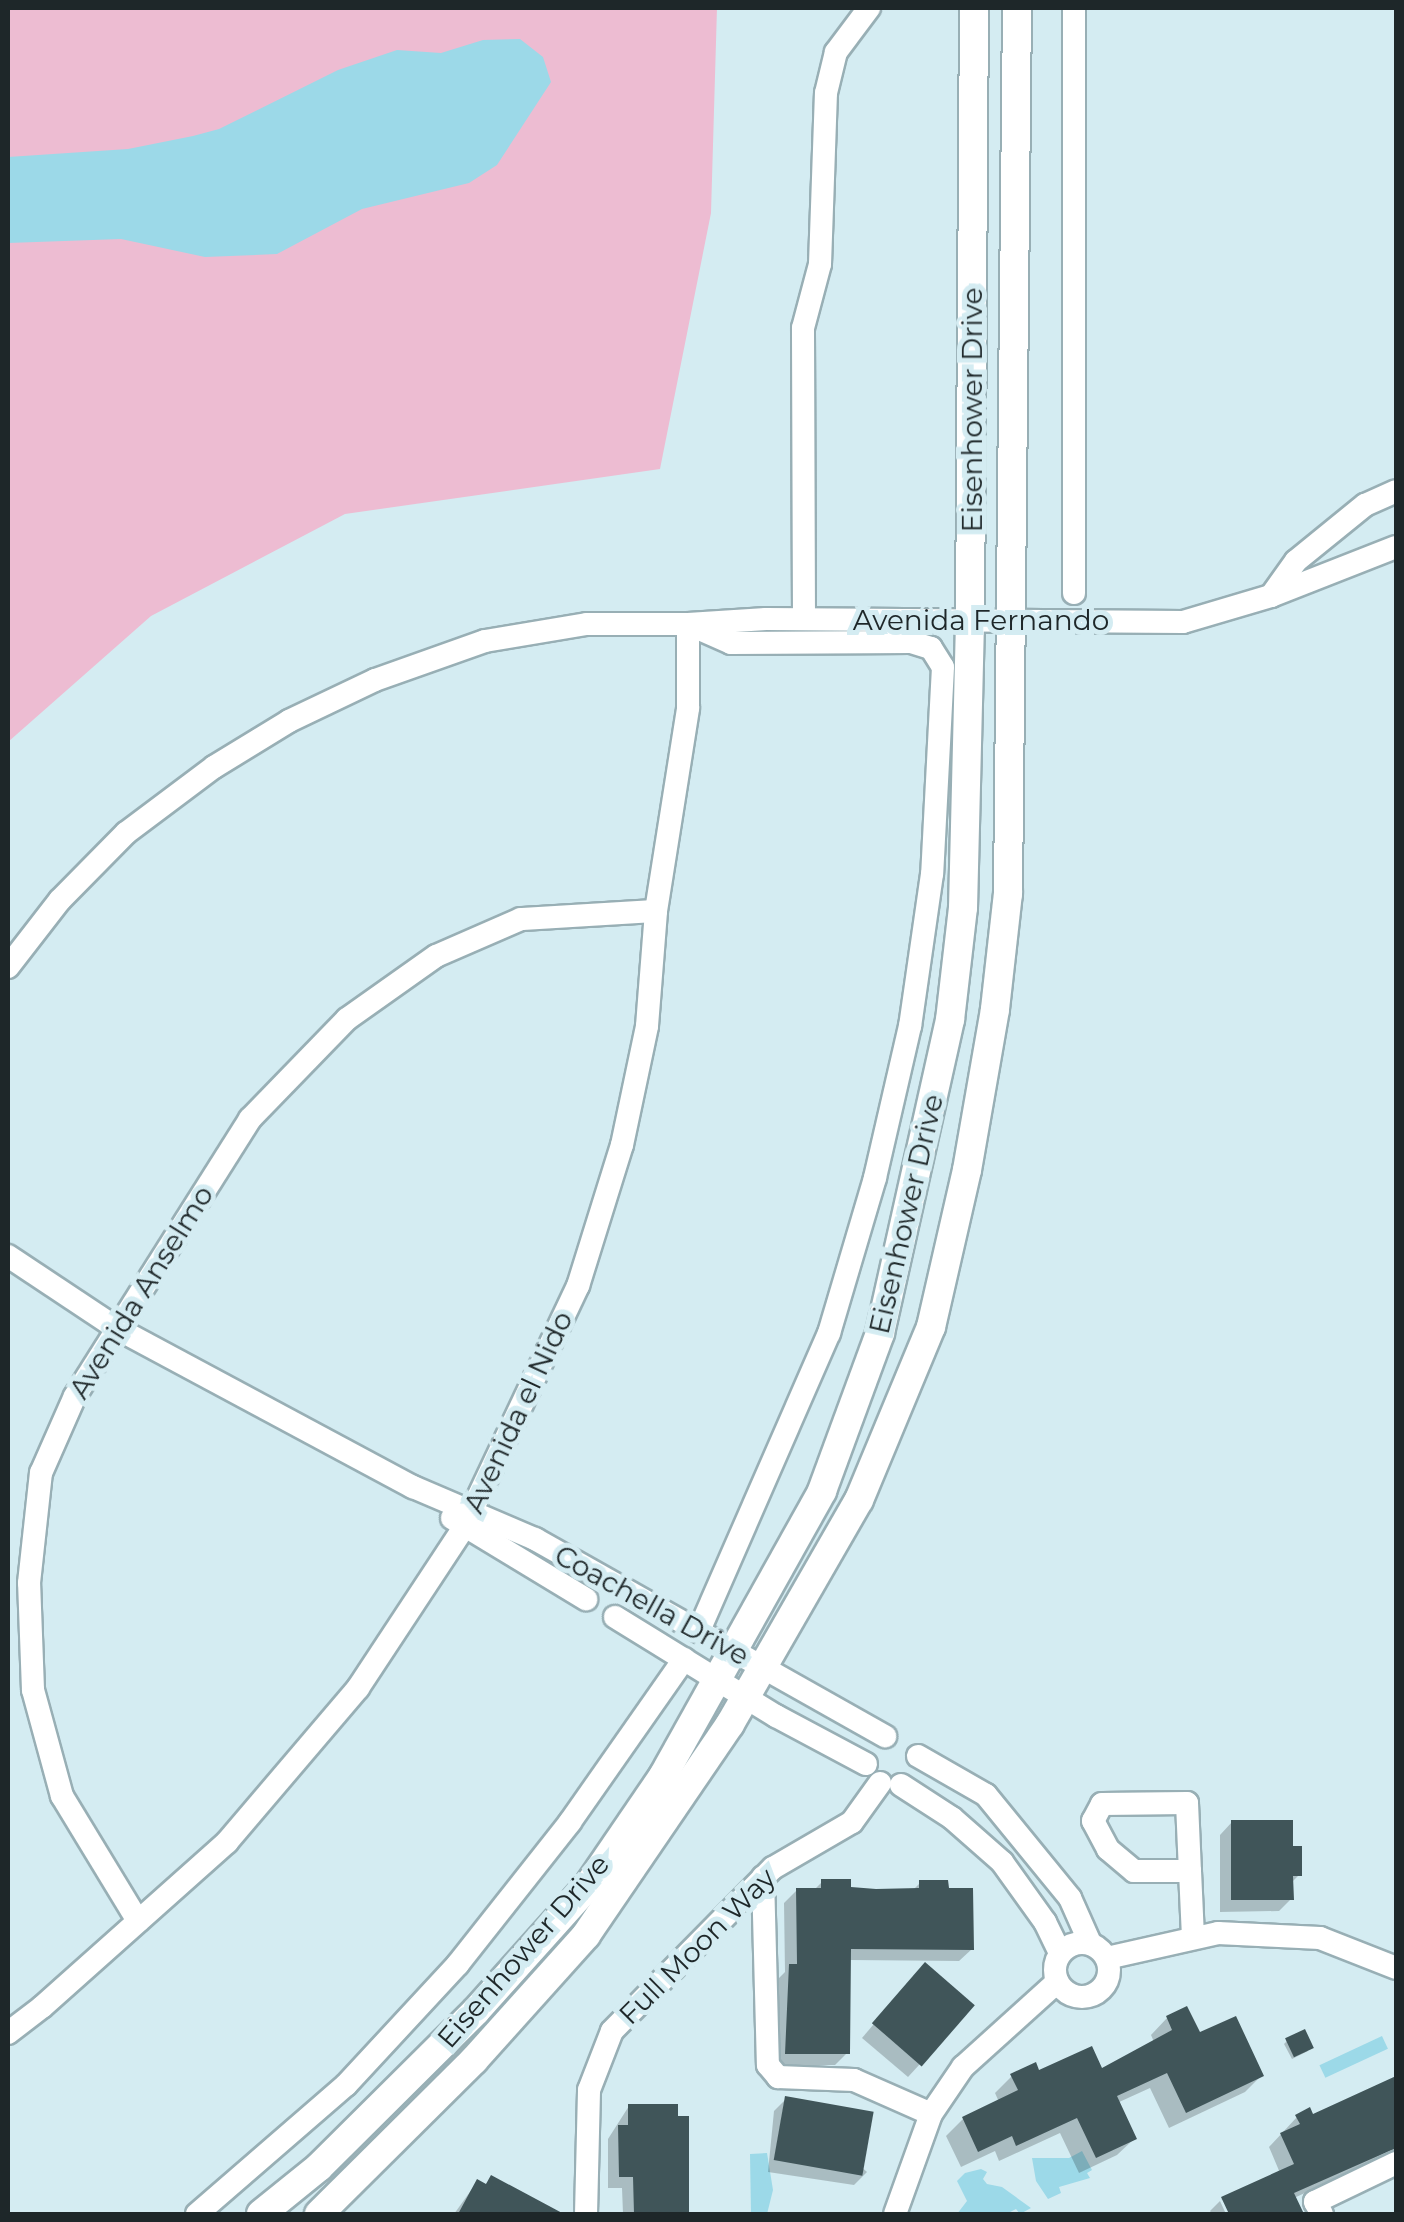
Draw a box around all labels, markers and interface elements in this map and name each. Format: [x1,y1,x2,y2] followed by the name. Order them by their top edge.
[955,288,989,532] street label: Eisenhower Drive
[853,603,1109,637] street label: Avenida Fernando
[862,1091,950,1337] street label: Eisenhower Drive
[62,1179,220,1405] street label: Avenida Anselmo
[457,1306,579,1518] street label: Avenida el Nido
[549,1538,755,1672] street label: Coachella Drive
[430,1848,616,2054] street label: Eisenhower Drive
[612,1861,782,2031] street label: Full Moon Way

